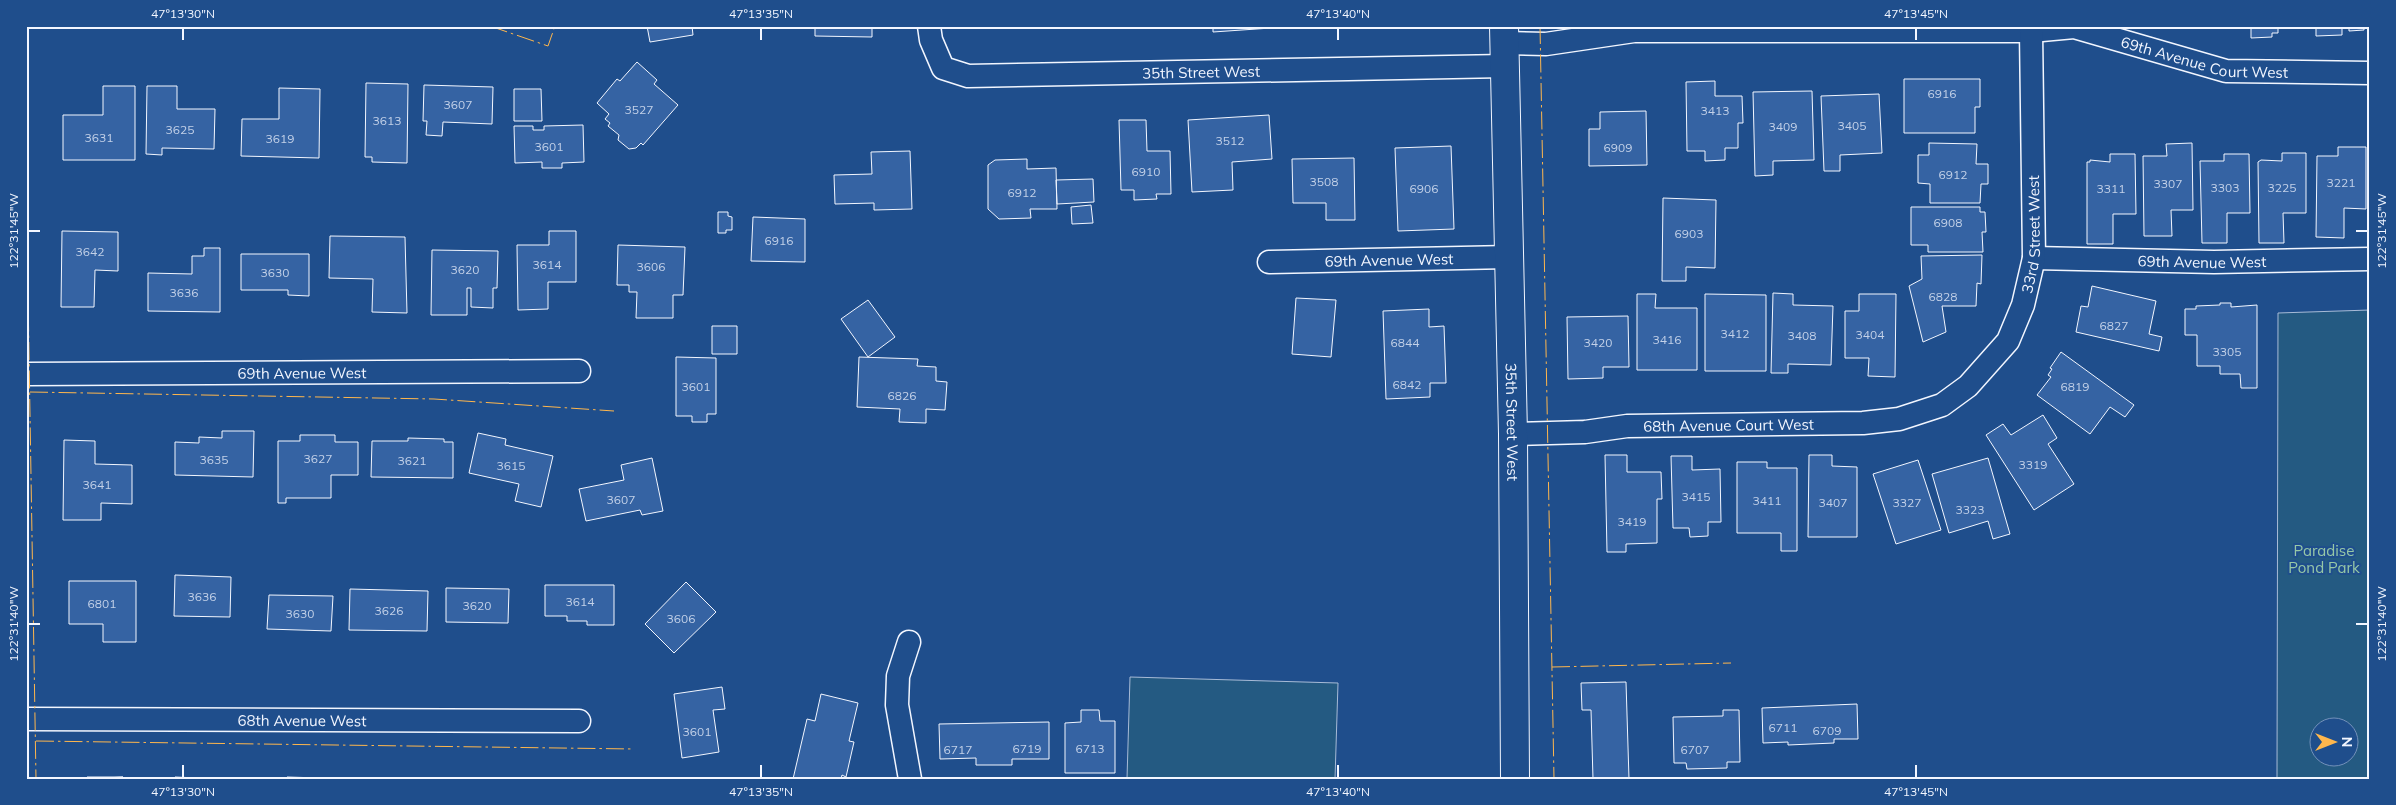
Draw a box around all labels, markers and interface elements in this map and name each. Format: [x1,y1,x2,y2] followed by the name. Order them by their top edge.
[151,6,215,21] text: 47°13'30"N
[729,6,793,21] text: 47°13'35"N
[1306,6,1370,21] text: 47°13'40"N
[1884,6,1948,21] text: 47°13'45"N
[2119,32,2288,81] street label: 69th Avenue Court West
[1142,61,1260,82] street label: 35th Street West
[1928,86,1956,101] house number: 6916
[444,97,472,112] house number: 3607
[625,102,653,117] house number: 3527
[1701,103,1729,118] house number: 3413
[373,113,401,128] house number: 3613
[1838,118,1866,133] house number: 3405
[1769,119,1797,134] house number: 3409
[166,122,194,137] house number: 3625
[85,130,113,145] house number: 3631
[266,131,294,146] house number: 3619
[1216,133,1244,148] house number: 3512
[535,139,563,154] house number: 3601
[1604,140,1632,155] house number: 6909
[1132,164,1160,179] house number: 6910
[1939,167,1967,182] house number: 6912
[1310,174,1338,189] house number: 3508
[2017,175,2043,295] street label: 33rd Street West
[2327,175,2355,190] house number: 3221
[2154,176,2182,191] house number: 3307
[2211,180,2239,195] house number: 3303
[2268,180,2296,195] house number: 3225
[1410,181,1438,196] house number: 6906
[2097,181,2125,196] house number: 3311
[1008,185,1036,200] house number: 6912
[6,193,21,269] text: 122°31'45"W
[2374,193,2389,269] text: 122°31'45"W
[1934,215,1962,230] house number: 6908
[1675,226,1703,241] house number: 6903
[765,233,793,248] house number: 6916
[76,244,104,259] house number: 3642
[1324,249,1454,270] street label: 69th Avenue West
[2137,251,2267,272] street label: 69th Avenue West
[533,257,561,272] house number: 3614
[637,259,665,274] house number: 3606
[451,262,479,277] house number: 3620
[261,265,289,280] house number: 3630
[170,285,198,300] house number: 3636
[1929,289,1957,304] house number: 6828
[2100,318,2128,333] house number: 6827
[1721,326,1749,341] house number: 3412
[1856,327,1884,342] house number: 3404
[1788,328,1816,343] house number: 3408
[1653,332,1681,347] house number: 3416
[1391,335,1419,350] house number: 6844
[1584,335,1612,350] house number: 3420
[2213,344,2241,359] house number: 3305
[238,363,366,382] street label: 69th Avenue West
[1502,363,1523,481] street label: 35th Street West
[1393,377,1421,392] house number: 6842
[682,379,710,394] house number: 3601
[2061,379,2089,394] house number: 6819
[888,388,916,403] house number: 6826
[1643,414,1814,435] street label: 68th Avenue Court West
[304,451,332,466] house number: 3627
[200,452,228,467] house number: 3635
[398,453,426,468] house number: 3621
[2019,457,2047,472] house number: 3319
[497,458,525,473] house number: 3615
[83,477,111,492] house number: 3641
[1682,489,1710,504] house number: 3415
[607,492,635,507] house number: 3607
[1753,493,1781,508] house number: 3411
[1819,495,1847,510] house number: 3407
[1893,495,1921,510] house number: 3327
[1956,502,1984,517] house number: 3323
[1618,514,1646,529] house number: 3419
[2288,541,2360,577] park label: Paradise Pond Park
[6,586,21,662] text: 122°31'40"W
[2374,586,2389,662] text: 122°31'40"W
[188,589,216,604] house number: 3636
[566,594,594,609] house number: 3614
[88,596,116,611] house number: 6801
[463,598,491,613] house number: 3620
[375,603,403,618] house number: 3626
[286,606,314,621] house number: 3630
[667,611,695,626] house number: 3606
[238,710,366,730] street label: 68th Avenue West
[2308,718,2358,768] north arrow
[1769,720,1797,735] house number: 6711
[1813,723,1841,738] house number: 6709
[683,724,711,739] house number: 3601
[2338,737,2356,747] text: N
[1013,741,1041,756] house number: 6719
[1076,741,1104,756] house number: 6713
[944,742,972,757] house number: 6717
[1681,742,1709,757] house number: 6707
[151,784,215,799] text: 47°13'30"N
[729,784,793,799] text: 47°13'35"N
[1306,784,1370,799] text: 47°13'40"N
[1884,784,1948,799] text: 47°13'45"N

